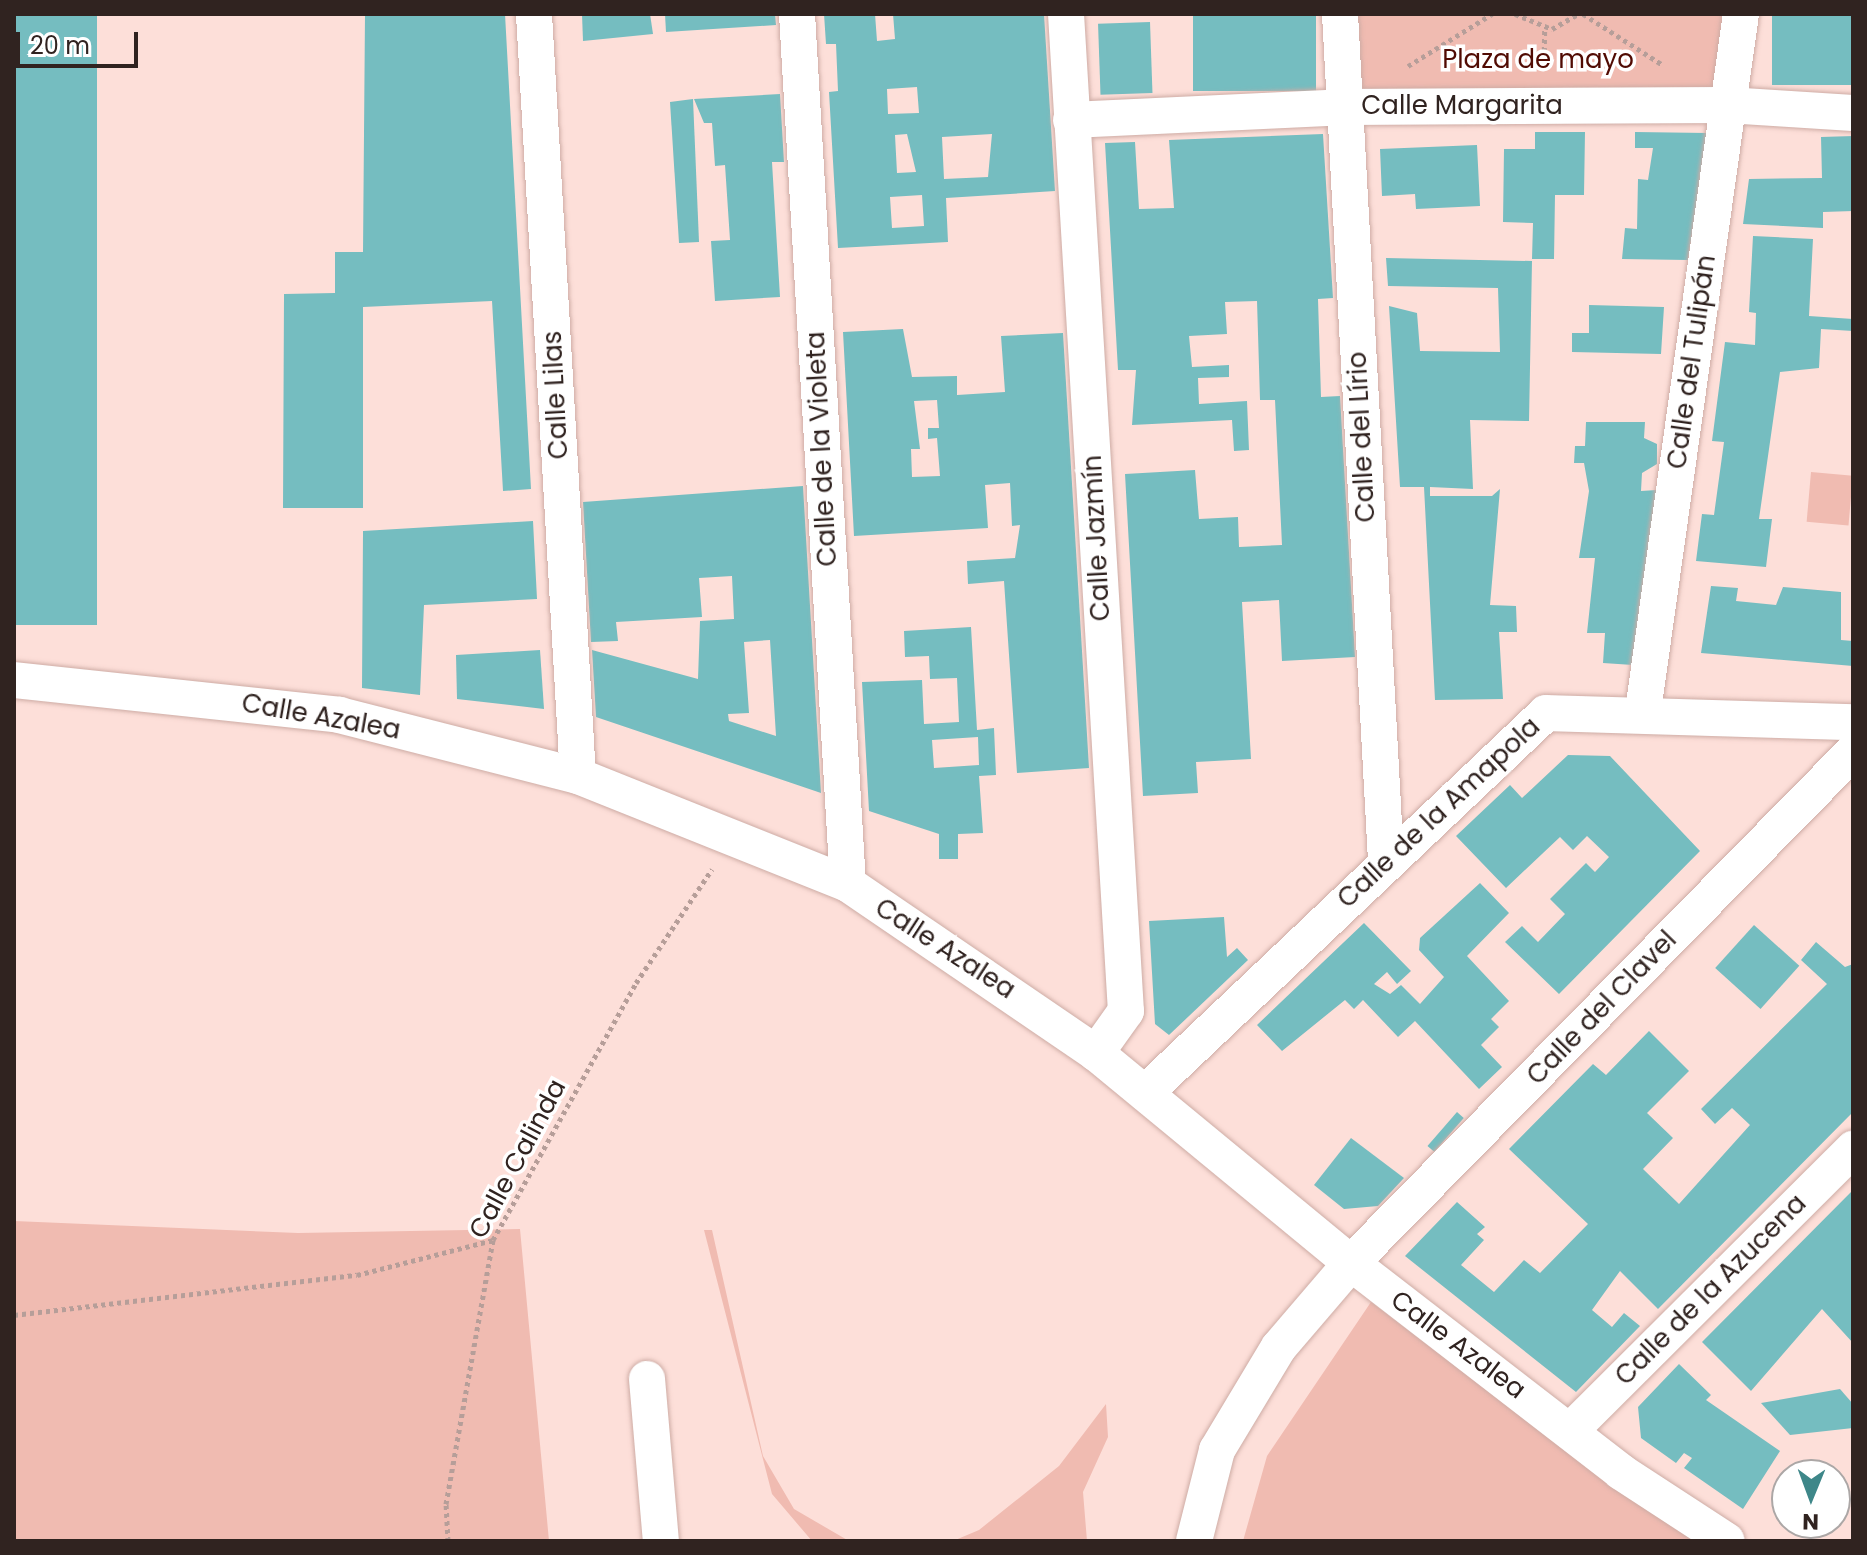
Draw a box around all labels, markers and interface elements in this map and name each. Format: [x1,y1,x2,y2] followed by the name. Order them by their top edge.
[20,16,142,66] scale bar
[30,29,90,62] text: 20 m
[1442,44,1634,76] park label: Plaza de mayo
[1361,90,1563,122] street label: Calle Margarita
[1662,253,1722,471] street label: Calle del Tulipán
[537,330,575,460] street label: Calle Lilas
[800,331,844,567] street label: Calle de la Violeta
[1342,351,1382,523] street label: Calle del Lírio
[1077,454,1117,622] street label: Calle Jazmín
[239,688,403,746] street label: Calle Azalea
[1331,711,1547,915] street label: Calle de la Amapola
[869,892,1021,1006] street label: Calle Azalea
[1521,925,1683,1091] street label: Calle del Clavel
[463,1074,573,1244] street label: Calle Calinda
[1609,1188,1813,1392] street label: Calle de la Azucena
[1385,1284,1531,1406] street label: Calle Azalea
[1771,1459,1851,1539] north arrow
[1802,1506,1819,1537] text: N

